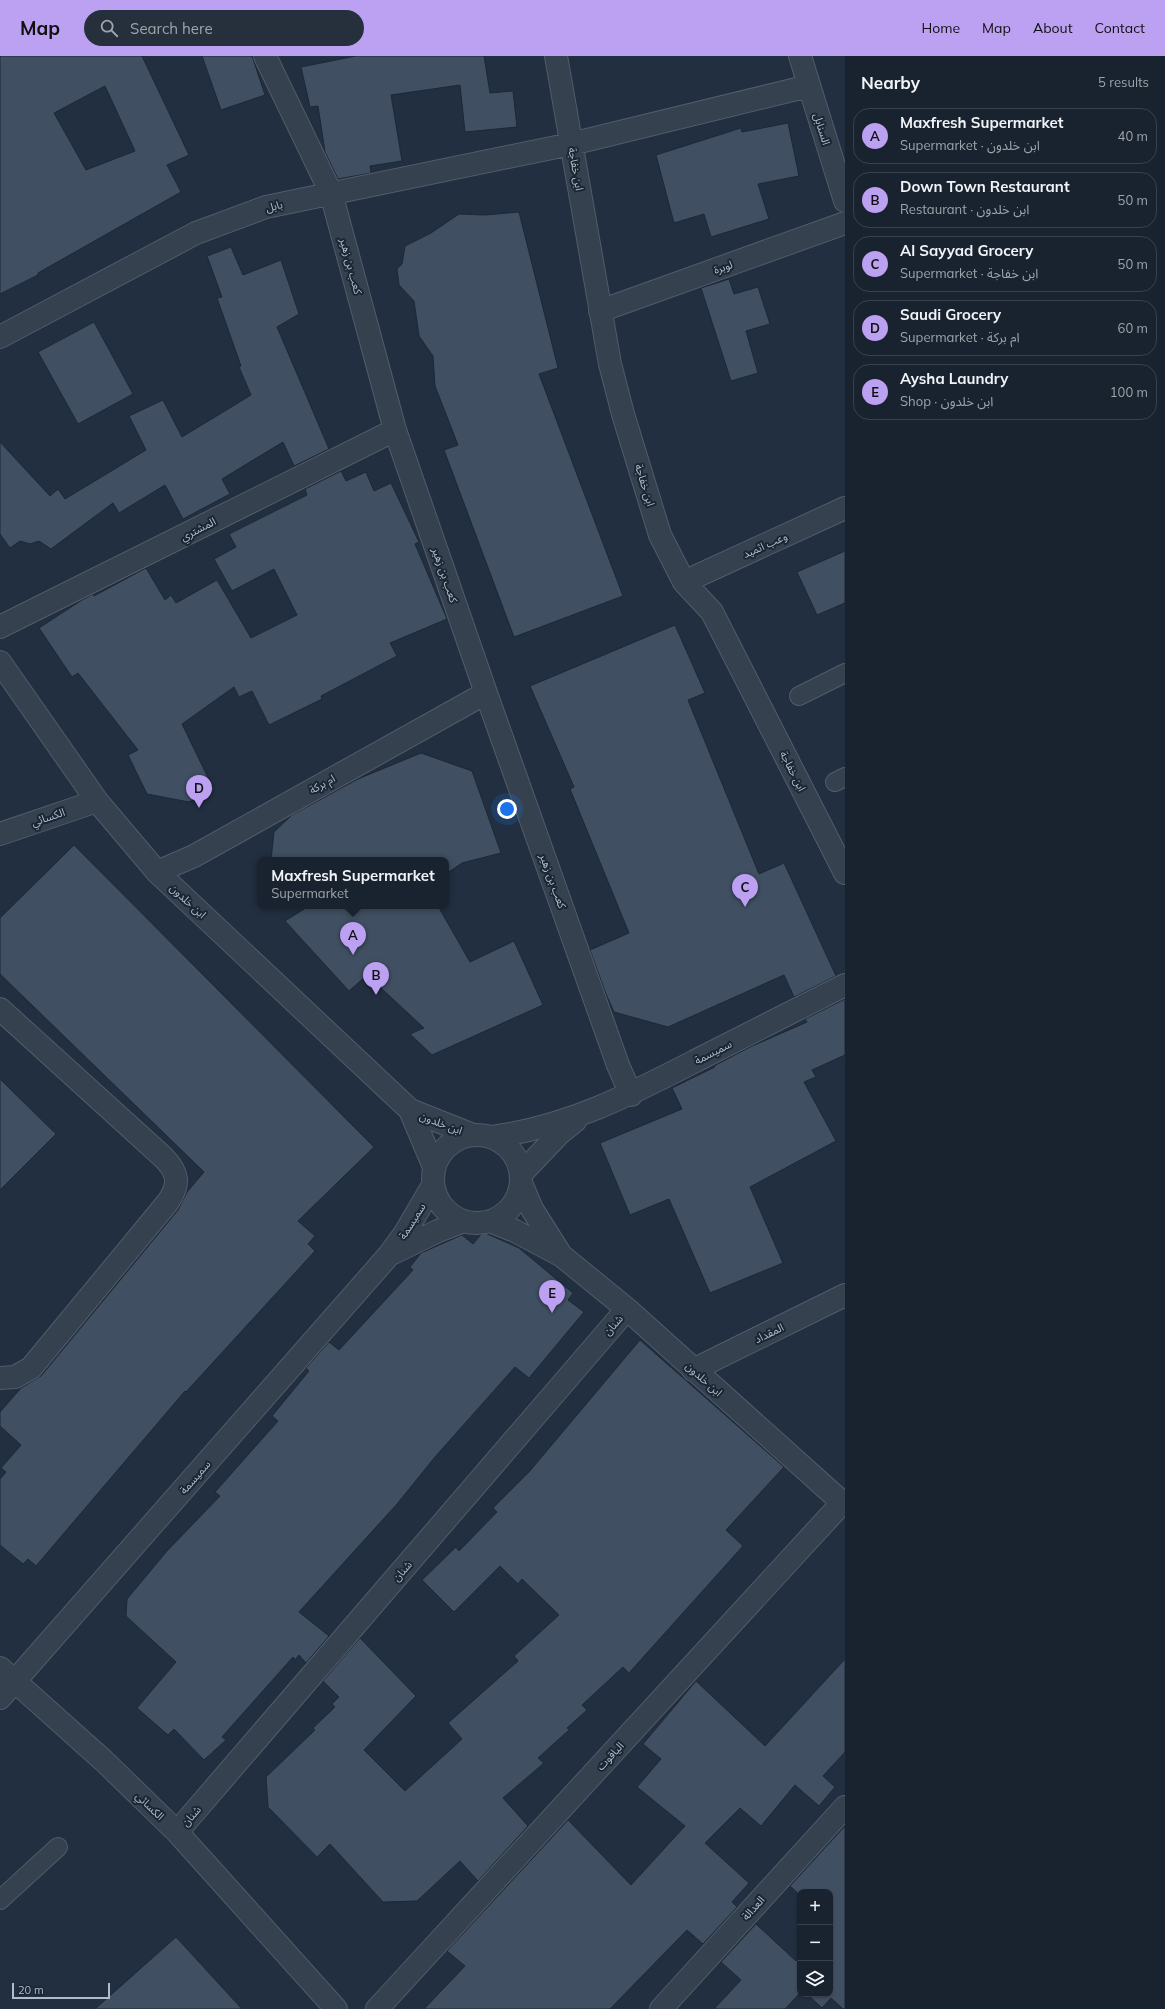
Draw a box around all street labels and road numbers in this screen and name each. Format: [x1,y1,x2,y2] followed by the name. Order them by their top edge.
[810,111,833,147] street label: السنابل
[565,146,587,192] street label: ابن خفاجة
[264,197,284,215] street label: بابل
[336,236,365,296] street label: كعب بن زهير
[711,257,735,277] street label: لوبرة
[632,462,658,508] street label: ابن خفاجة
[178,514,219,546] street label: المشتري
[740,529,790,561] street label: وعب اثميد
[428,545,461,605] street label: كعب بن زهير
[777,748,809,794] street label: ابن خفاجة
[307,771,338,798] street label: ام بركة
[29,805,68,832] street label: الكسائي
[536,851,570,911] street label: كعب بن زهير
[167,881,209,921] street label: ابن خلدون
[692,1036,734,1067] street label: سميسمة
[418,1108,464,1138] street label: ابن خلدون
[395,1200,429,1242] street label: سميسمة
[600,1311,626,1338] street label: شنان
[752,1320,786,1346] street label: المقداد
[683,1359,725,1399] street label: ابن خلدون
[177,1457,214,1497] street label: سميسمة
[389,1557,415,1584] street label: شنان
[593,1739,627,1773] street label: الياقوت
[131,1789,167,1825] street label: الكسائي
[178,1802,204,1829] street label: شنان
[738,1893,768,1923] street label: العدالة

